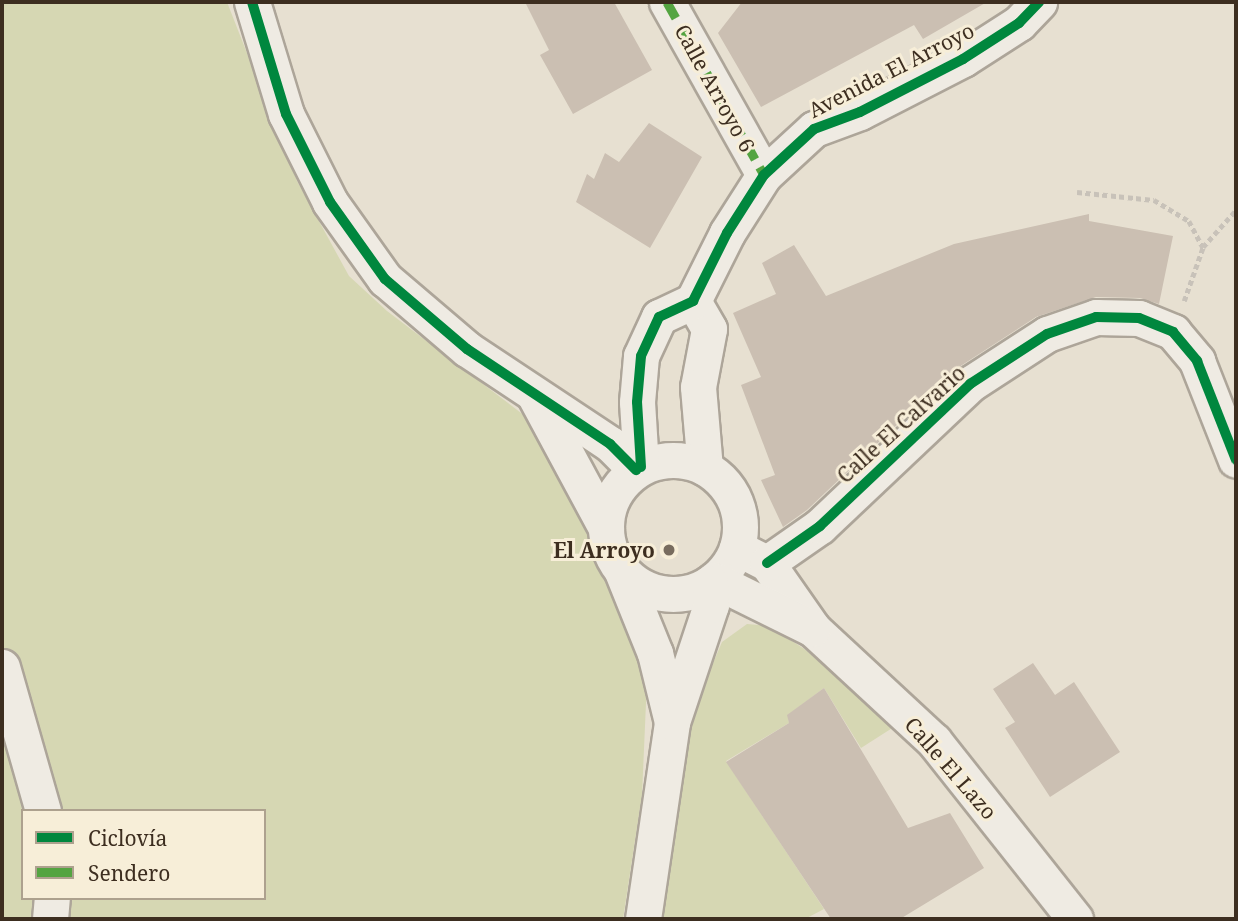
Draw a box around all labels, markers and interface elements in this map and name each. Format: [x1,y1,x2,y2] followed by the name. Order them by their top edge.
[804,17,978,123] street label: Avenida El Arroyo
[670,20,760,156] street label: Calle Arroyo 6
[832,360,970,488] street label: Calle El Calvario
[553,537,655,563] place label: El Arroyo
[661,542,677,558] marker: El Arroyo
[900,712,1002,824] street label: Calle El Lazo
[21,809,266,900] legend
[88,824,167,852] text: Ciclovía
[88,859,170,887] text: Sendero

